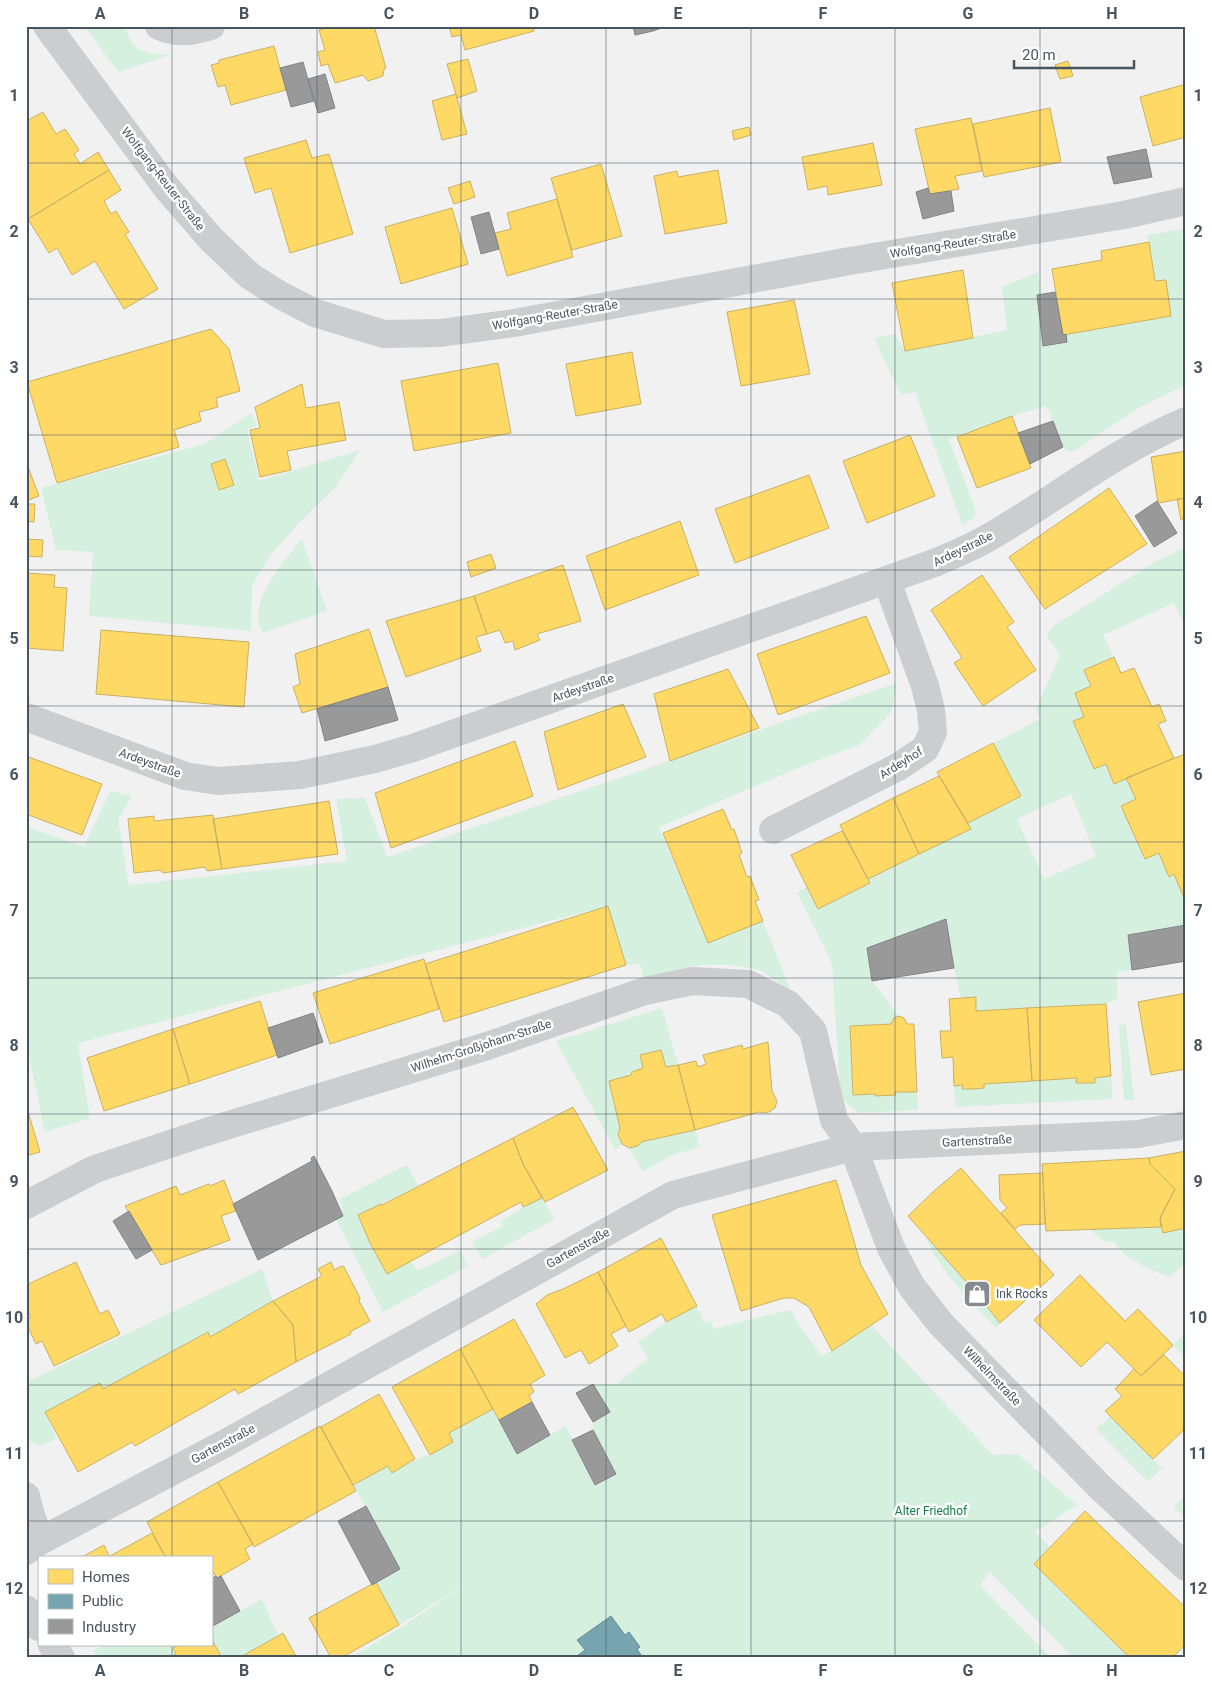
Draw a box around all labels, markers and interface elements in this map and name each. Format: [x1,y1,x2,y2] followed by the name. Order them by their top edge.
[95,4,106,23] text: A
[239,4,249,23] text: B
[384,4,394,23] text: C
[529,4,539,23] text: D
[674,4,683,23] text: E
[819,4,828,23] text: F
[963,4,974,23] text: G
[1106,4,1118,23] text: H
[1014,38,1134,70] scale bar
[1022,46,1056,64] text: 20 m
[9,86,19,105] text: 1
[1193,86,1203,105] text: 1
[118,125,208,233] street label: Wolfgang-Reuter-Straße
[9,222,19,241] text: 2
[1193,222,1203,241] text: 2
[889,227,1017,261] street label: Wolfgang-Reuter-Straße
[491,297,619,333] street label: Wolfgang-Reuter-Straße
[9,358,19,377] text: 3
[1193,358,1203,377] text: 3
[9,493,19,512] text: 4
[1193,493,1203,512] text: 4
[931,529,995,569] street label: Ardeystraße
[9,629,19,648] text: 5
[1193,629,1203,648] text: 5
[550,671,616,705] street label: Ardeystraße
[877,744,926,782] street label: Ardeyhof
[117,745,183,781] street label: Ardeystraße
[9,765,19,784] text: 6
[1193,765,1203,784] text: 6
[9,901,19,920] text: 7
[1193,901,1203,920] text: 7
[409,1017,553,1075] street label: Wilhelm-Großjohann-Straße
[9,1036,19,1055] text: 8
[1193,1036,1203,1055] text: 8
[942,1132,1012,1150] street label: Gartenstraße
[9,1172,19,1191] text: 9
[1193,1172,1203,1191] text: 9
[544,1225,612,1271] street label: Gartenstraße
[962,1279,992,1309] shop icon: Ink Rocks
[996,1287,1048,1301] place label: Ink Rocks
[5,1308,23,1327] text: 10
[1189,1308,1207,1327] text: 10
[960,1343,1024,1409] street label: Wilhelmstraße
[189,1421,257,1467] street label: Gartenstraße
[5,1444,23,1463] text: 11
[1189,1444,1207,1463] text: 11
[895,1504,968,1518] park label: Alter Friedhof
[38,1556,212,1646] legend
[82,1568,130,1586] text: Homes
[5,1579,23,1598] text: 12
[1189,1579,1207,1598] text: 12
[82,1592,123,1610] text: Public
[82,1618,136,1636] text: Industry
[95,1661,106,1680] text: A
[239,1661,249,1680] text: B
[384,1661,394,1680] text: C
[529,1661,539,1680] text: D
[674,1661,683,1680] text: E
[819,1661,828,1680] text: F
[963,1661,974,1680] text: G
[1106,1661,1118,1680] text: H

